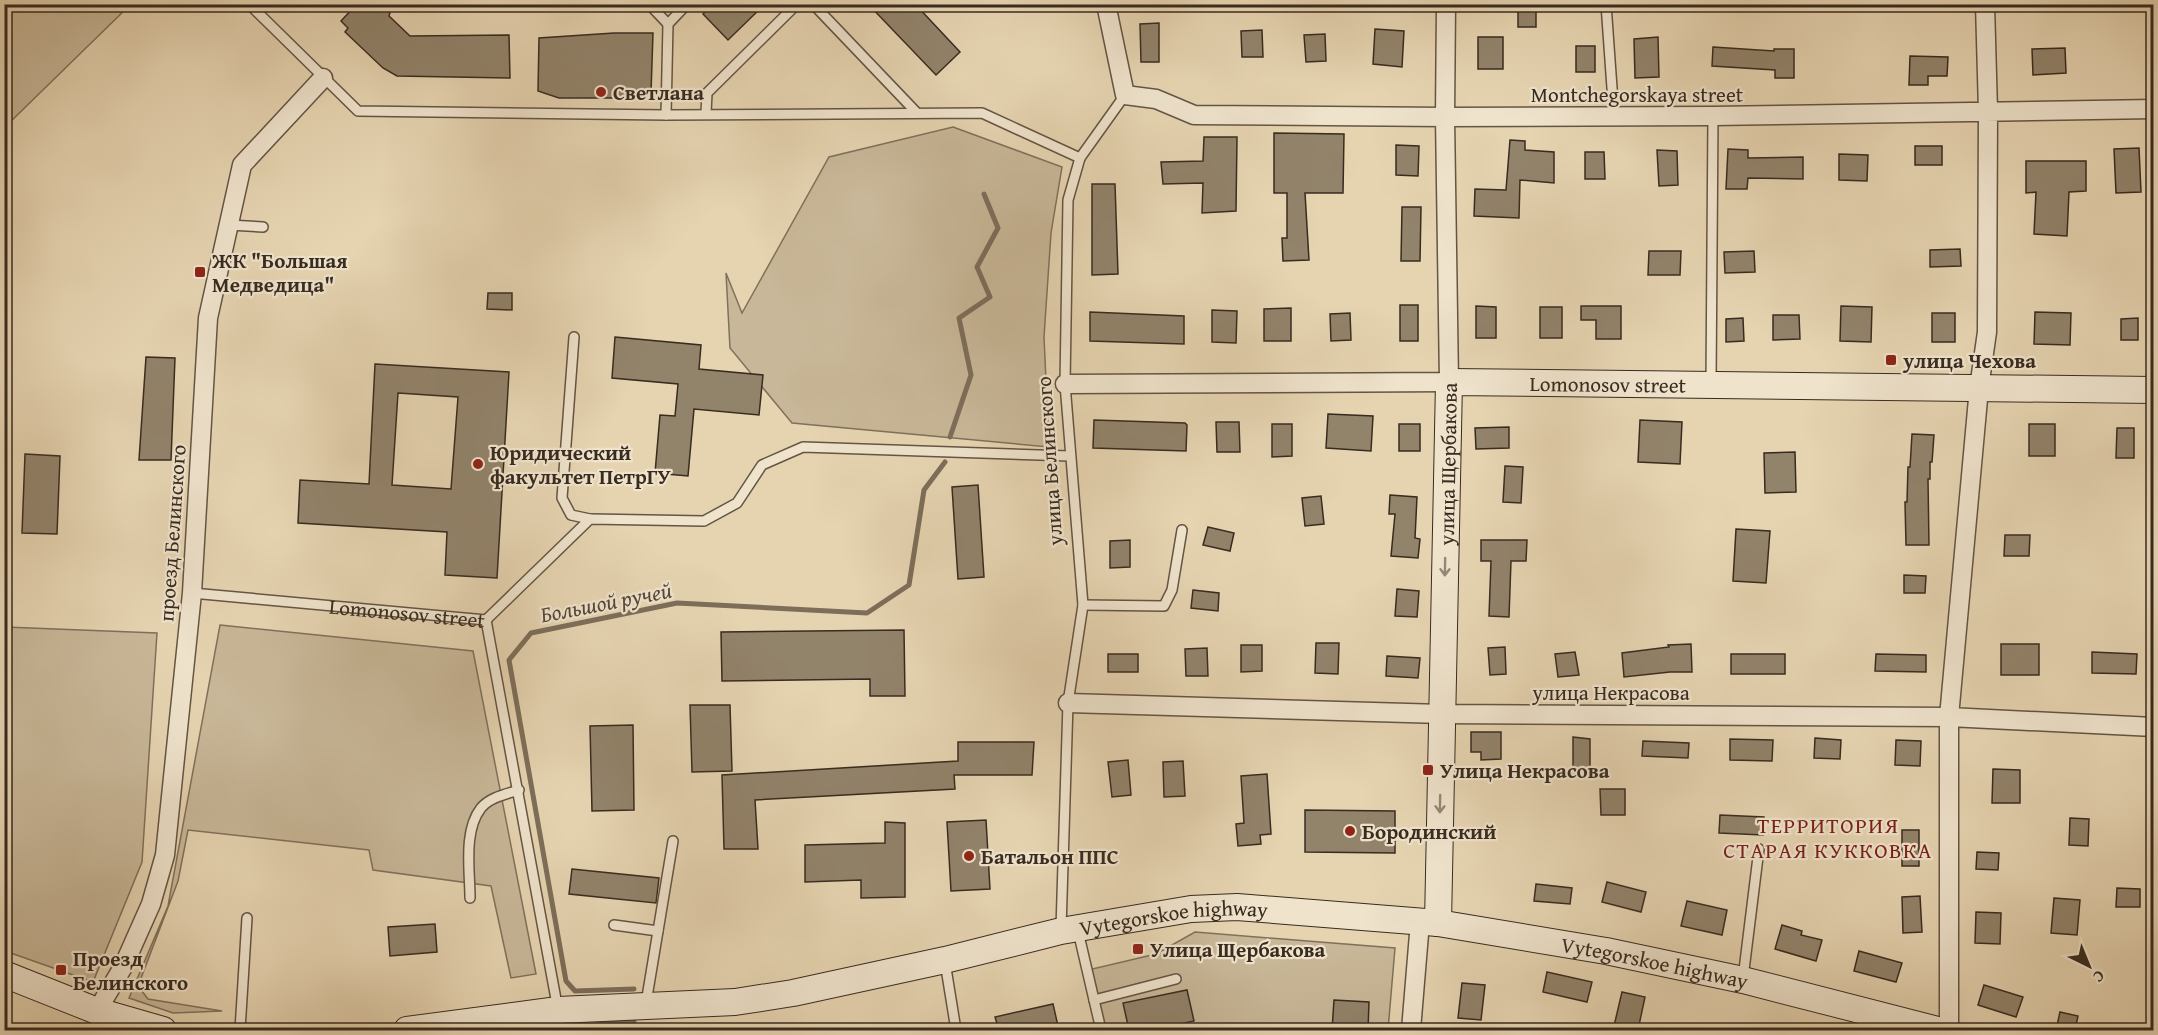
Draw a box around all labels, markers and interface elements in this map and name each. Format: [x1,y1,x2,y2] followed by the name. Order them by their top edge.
[613,77,704,108] place label: Светлана
[1531,79,1744,110] street label: Montchegorskaya street
[594,85,608,99] marker: Светлана
[211,245,348,300] place label: ЖК "Большая Медведица"
[193,265,207,279] marker: ЖК "Большая Медведица"
[1902,345,2036,376] place label: улица Чехова
[1884,353,1898,367] marker: улица Чехова
[1530,367,1687,400] street label: Lomonosov street
[1028,375,1070,548] street label: улица Белинского
[1430,382,1464,547] street label: улица Щербакова
[490,437,672,492] place label: Юридический факультет ПетрГУ
[150,443,194,623] street label: проезд Белинского
[471,457,485,471] marker: Юридический факультет ПетрГУ
[1439,556,1451,576] one-way arrow
[538,574,674,630] water label: Большой ручей
[328,590,487,635] street label: Lomonosov street
[1531,677,1690,708] street label: улица Некрасова
[1440,755,1610,786] place label: Улица Некрасова
[1421,763,1435,777] marker: Улица Некрасова
[1435,793,1446,813] one-way arrow
[1723,809,1933,866] district label: ТЕРРИТОРИЯ СТАРАЯ КУККОВКА
[1362,816,1496,847] place label: Бородинский
[1343,824,1357,838] marker: Бородинский
[981,841,1119,872] place label: Батальон ППС
[962,849,976,863] marker: Батальон ППС
[1077,891,1270,943] street label: Vytegorskoe highway
[1559,928,1751,996] street label: Vytegorskoe highway
[1150,934,1326,965] place label: Улица Щербакова
[2059,936,2119,996] north arrow
[1131,942,1145,956] marker: Улица Щербакова
[73,943,188,998] place label: Проезд Белинского
[54,963,68,977] marker: Проезд Белинского
[2088,965,2111,989] text: С

